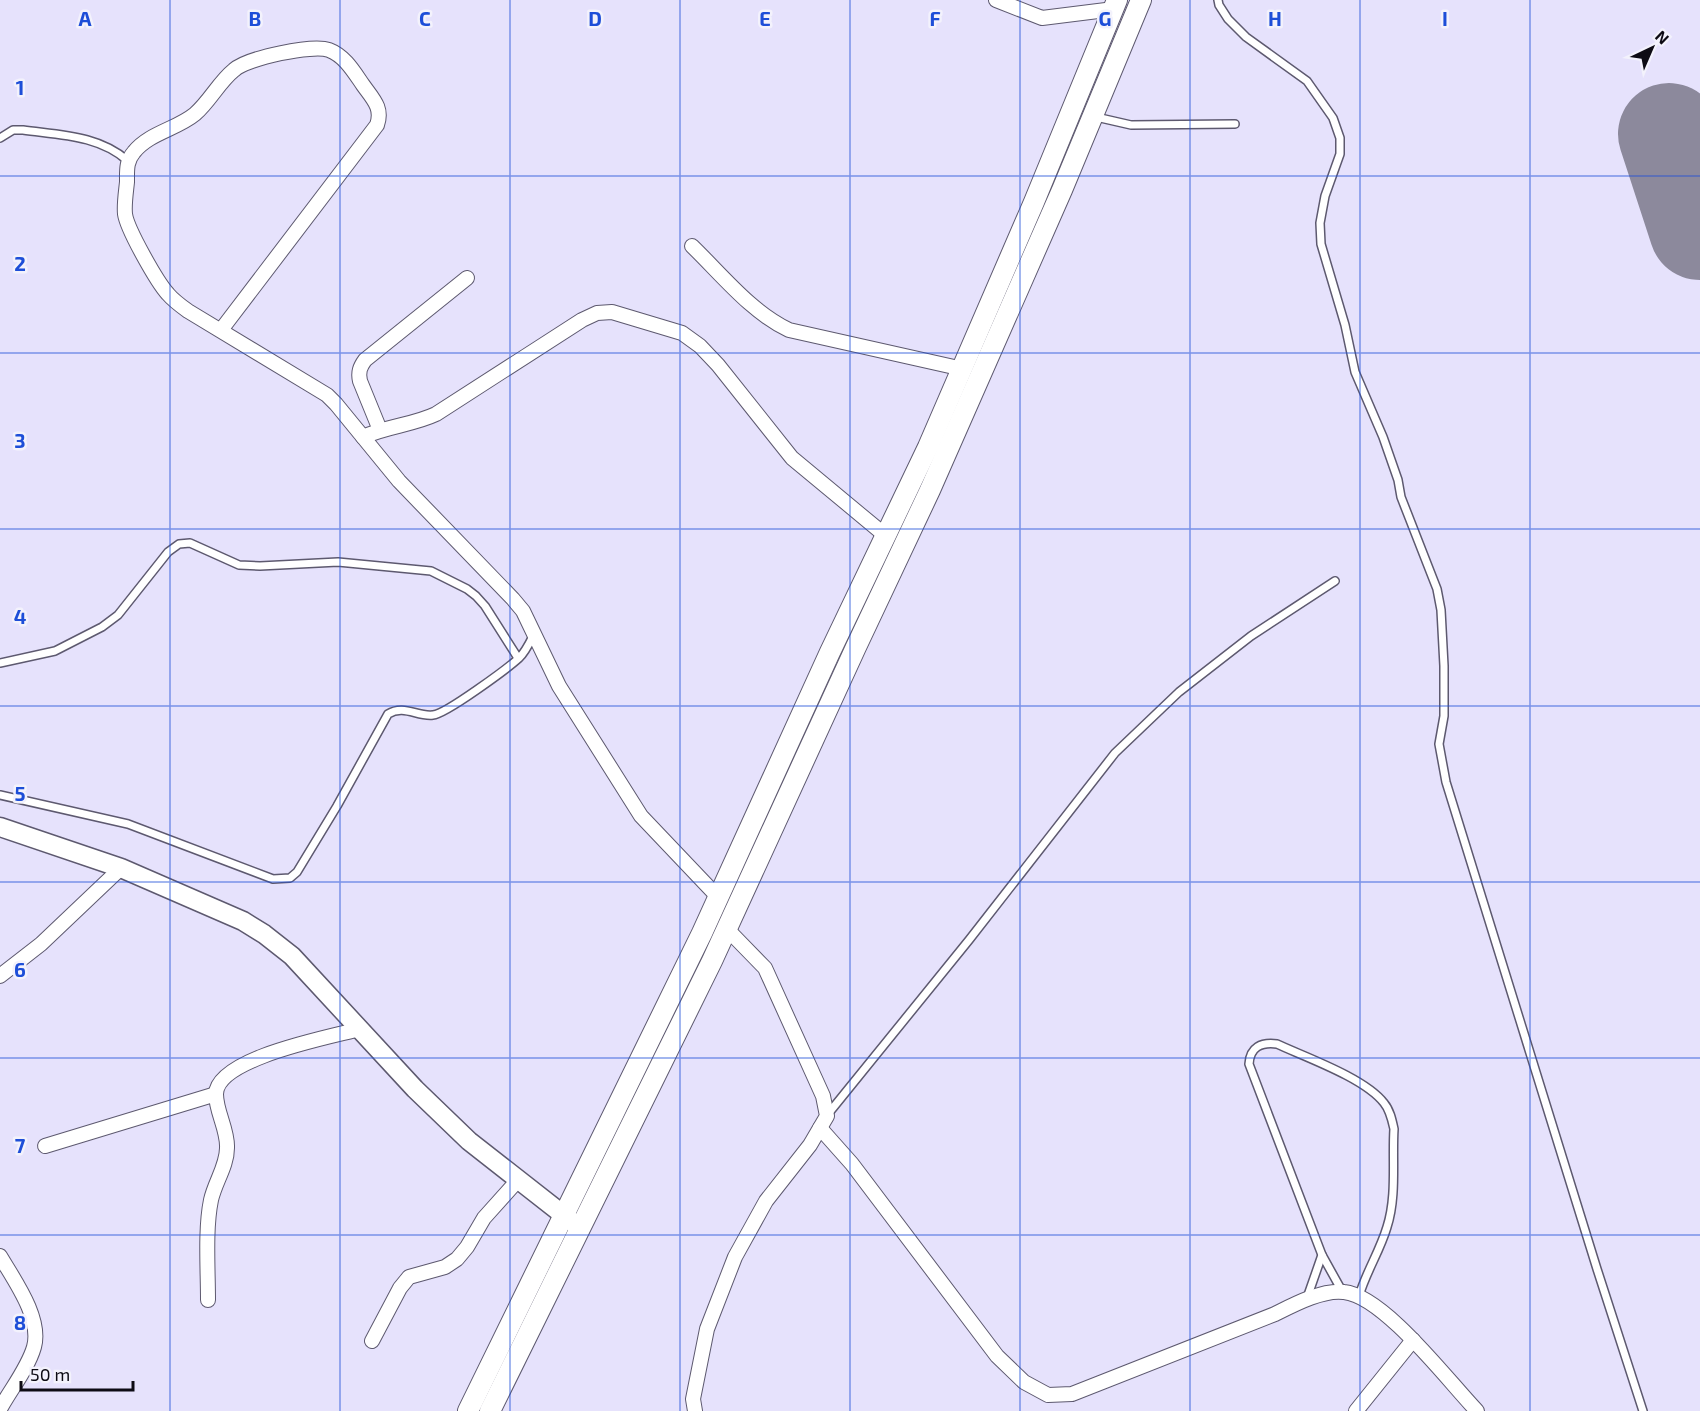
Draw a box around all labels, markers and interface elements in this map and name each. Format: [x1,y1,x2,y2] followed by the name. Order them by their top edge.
[78,6,92,30] text: A
[249,6,261,30] text: B
[419,6,431,30] text: C
[588,6,602,30] text: D
[759,6,771,30] text: E
[929,6,941,30] text: F
[1099,6,1111,30] text: G
[1268,6,1282,30] text: H
[1442,6,1448,30] text: I
[1622,18,1682,78] north arrow
[1652,26,1674,48] text: N
[16,75,24,99] text: 1
[14,251,26,275] text: 2
[14,428,26,452] text: 3
[14,604,27,628] text: 4
[14,781,26,805] text: 5
[14,957,26,981] text: 6
[15,1133,26,1157] text: 7
[14,1310,26,1334] text: 8
[21,1354,134,1392] scale bar
[30,1363,70,1385] text: 50 m

